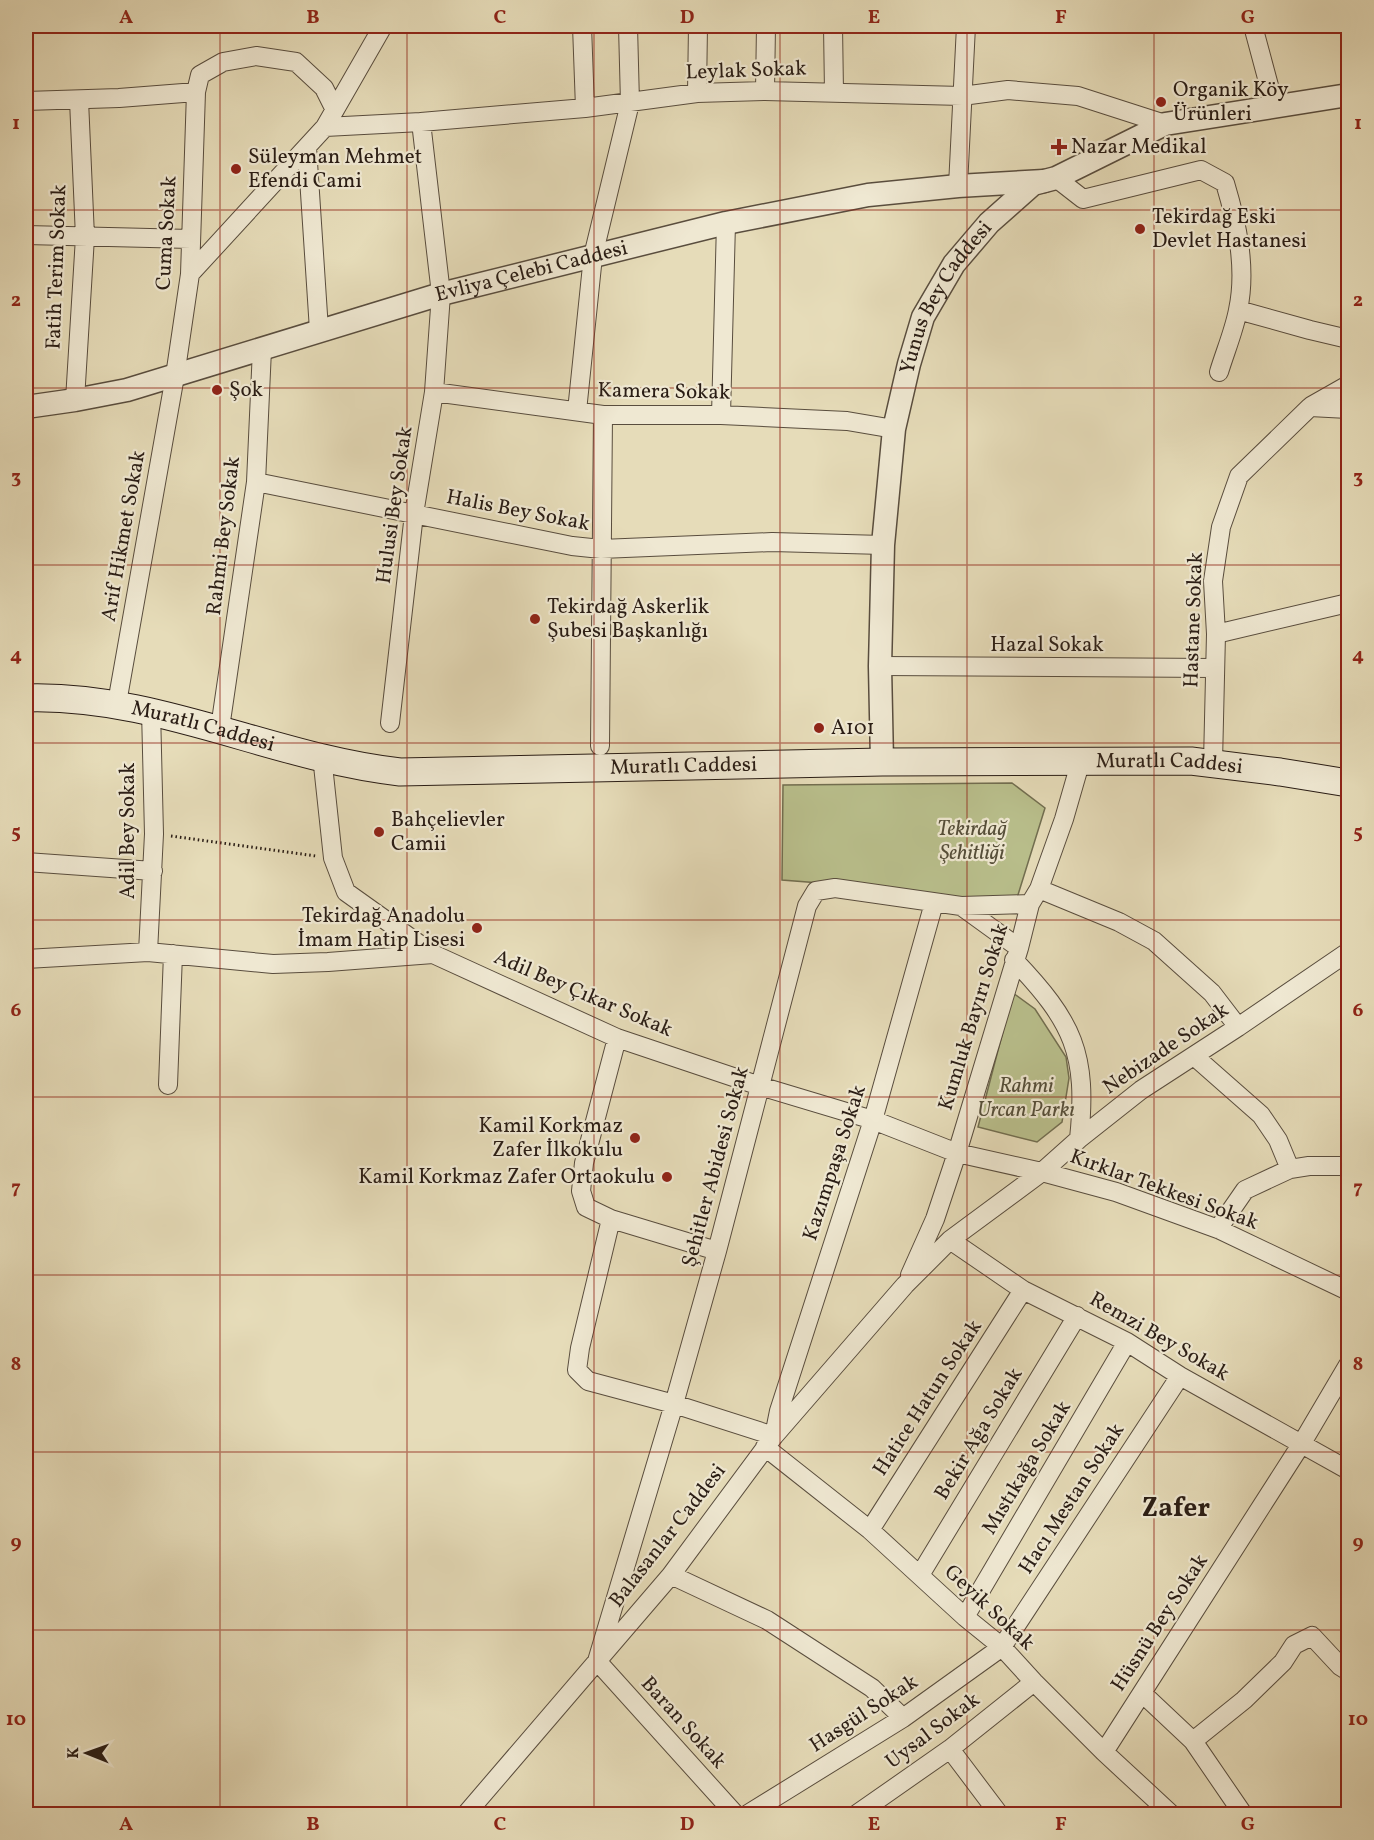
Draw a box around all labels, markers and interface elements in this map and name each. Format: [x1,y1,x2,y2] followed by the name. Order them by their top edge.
[119,4,133,32] text: A
[306,4,320,32] text: B
[494,4,507,32] text: C
[680,4,694,32] text: D
[868,4,880,32] text: E
[1055,4,1067,32] text: F
[1241,4,1255,32] text: G
[685,54,808,88] street label: Leylak Sokak
[1173,76,1289,129] place label: Organik Köy Ürünleri
[1154,95,1168,109] marker: Organik Köy Ürünleri
[12,110,20,138] text: 1
[1354,110,1362,138] text: 1
[1071,133,1206,162] place label: Nazar Medikal
[1052,140,1066,154] marker: Nazar Medikal
[248,143,422,196] place label: Süleyman Mehmet Efendi Cami
[229,162,243,176] marker: Süleyman Mehmet Efendi Cami
[150,174,185,291] street label: Cuma Sokak
[40,183,74,350] street label: Fatih Terim Sokak
[1152,203,1307,256] place label: Tekirdağ Eski Devlet Hastanesi
[893,215,999,377] street label: Yunus Bey Caddesi
[1133,222,1147,236] marker: Tekirdağ Eski Devlet Hastanesi
[432,234,631,309] street label: Evliya Çelebi Caddesi
[11,287,21,315] text: 2
[1353,287,1363,315] text: 2
[229,376,264,405] place label: Şok
[597,376,731,408] street label: Kamera Sokak
[210,383,224,397] marker: Şok
[370,424,420,586] street label: Hulusi Bey Sokak
[95,448,153,624] street label: Arif Hikmet Sokak
[200,454,248,617] street label: Rahmi Bey Sokak
[11,464,21,492] text: 3
[1353,464,1363,492] text: 3
[444,483,593,539] street label: Halis Bey Sokak
[1177,551,1211,688] street label: Hastane Sokak
[547,593,710,646] place label: Tekirdağ Askerlik Şubesi Başkanlığı
[528,612,542,626] marker: Tekirdağ Askerlik Şubesi Başkanlığı
[990,631,1104,660] street label: Hazal Sokak
[10,642,22,670] text: 4
[1352,642,1364,670] text: 4
[129,694,278,759] street label: Muratlı Caddesi
[831,714,875,743] place label: A101
[812,721,826,735] marker: A101
[1096,746,1244,782] street label: Muratlı Caddesi
[609,750,757,782] street label: Muratlı Caddesi
[114,762,143,899] street label: Adil Bey Sokak
[391,806,505,859] place label: Bahçelievler Camii
[937,815,1008,868] park label: Tekirdağ Şehitliği
[11,819,21,847] text: 5
[1353,819,1363,847] text: 5
[372,825,386,839] marker: Bahçelievler Camii
[298,902,465,955] place label: Tekirdağ Anadolu İmam Hatip Lisesi
[932,919,1016,1114] street label: Kumluk Bayırı Sokak
[470,921,484,935] marker: Tekirdağ Anadolu İmam Hatip Lisesi
[489,943,677,1045] street label: Adil Bey Çıkar Sokak
[1097,996,1235,1102] street label: Nebizade Sokak
[11,997,22,1025] text: 6
[1353,997,1364,1025] text: 6
[675,1063,757,1271] street label: Şehitler Abidesi Sokak
[977,1072,1075,1125] park label: Rahmi Urcan Parkı
[796,1081,874,1245] street label: Kazımpaşa Sokak
[479,1112,623,1165] place label: Kamil Korkmaz Zafer İlkokulu
[628,1131,642,1145] marker: Kamil Korkmaz Zafer İlkokulu
[1066,1142,1263,1238] street label: Kırklar Tekkesi Sokak
[358,1163,655,1192] place label: Kamil Korkmaz Zafer Ortaokulu
[660,1170,674,1184] marker: Kamil Korkmaz Zafer Ortaokulu
[11,1174,21,1202] text: 7
[1353,1174,1363,1202] text: 7
[1084,1285,1235,1389] street label: Remzi Bey Sokak
[867,1314,990,1482] street label: Hatice Hatun Sokak
[11,1351,21,1379] text: 8
[1353,1351,1363,1379] text: 8
[928,1362,1030,1506] street label: Bekir Ağa Sokak
[975,1395,1079,1541] street label: Mıstıkağa Sokak
[1012,1417,1132,1580] street label: Hacı Mestan Sokak
[603,1458,733,1614] street label: Balasanlar Caddesi
[1142,1490,1210,1528] district label: Zafer
[10,1529,22,1557] text: 9
[1352,1529,1364,1557] text: 9
[1105,1548,1216,1698] street label: Hüsnü Bey Sokak
[937,1558,1041,1658] street label: Geyik Sokak
[804,1668,924,1760] street label: Hasgül Sokak
[634,1670,733,1776] street label: Baran Sokak
[880,1686,987,1776] street label: Uysal Sokak
[6,1706,26,1734] text: 10
[1348,1706,1368,1734] text: 10
[57,1723,117,1783] north arrow
[63,1746,85,1759] text: K
[119,1811,133,1839] text: A
[306,1811,320,1839] text: B
[494,1811,507,1839] text: C
[680,1811,694,1839] text: D
[868,1811,880,1839] text: E
[1055,1811,1067,1839] text: F
[1241,1811,1255,1839] text: G

